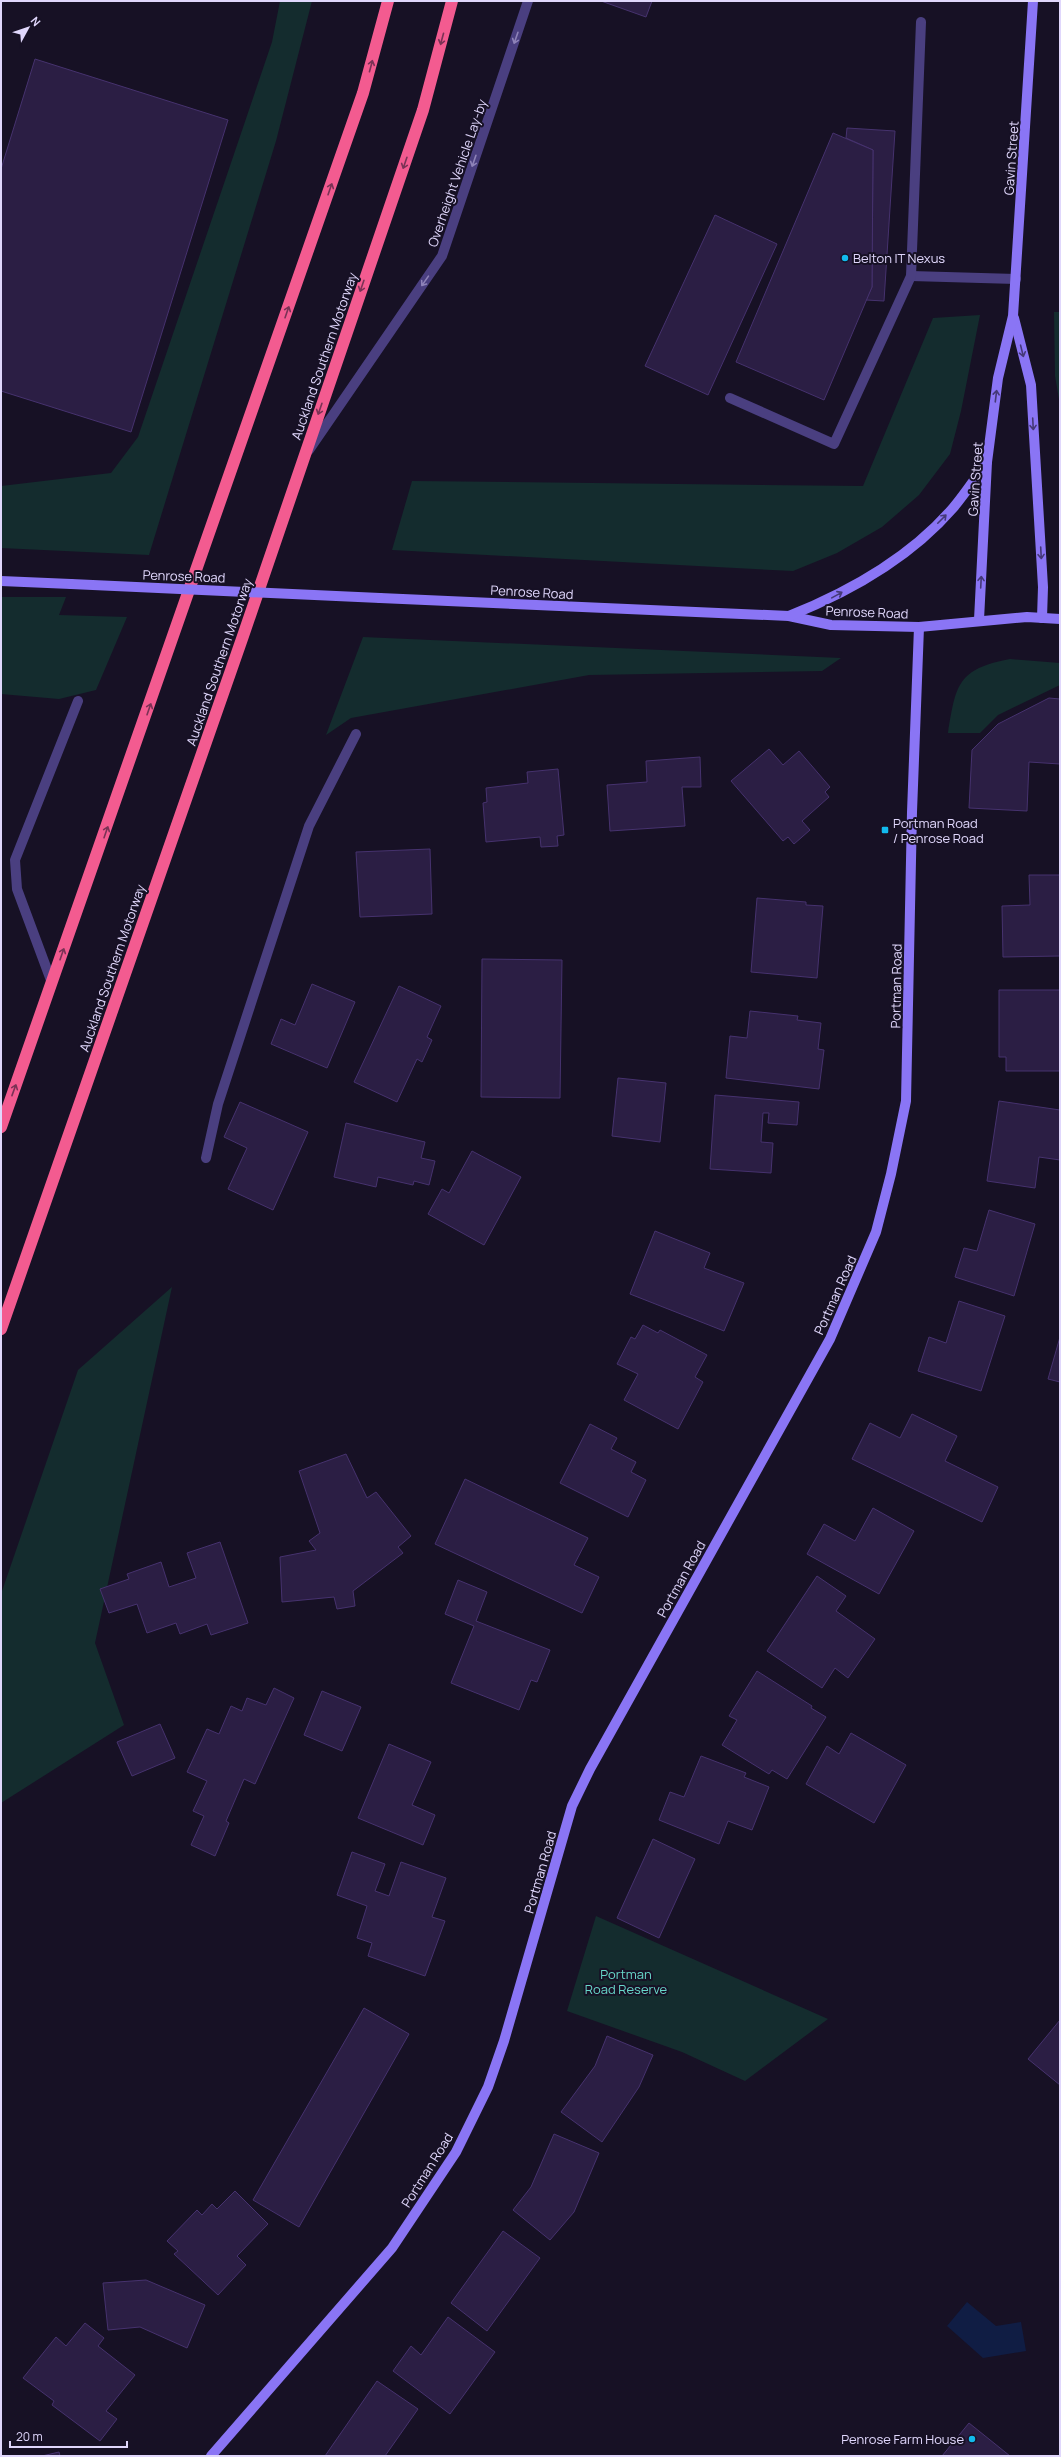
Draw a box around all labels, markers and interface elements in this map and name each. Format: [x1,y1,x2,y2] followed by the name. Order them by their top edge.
[8,8,48,48] north arrow
[28,13,44,29] text: N
[438,32,445,45] one-way arrow
[511,32,519,44] one-way arrow
[367,59,375,72] one-way arrow
[423,97,491,249] street label: Overheight Vehicle Lay-by
[999,120,1023,196] street label: Gavin Street
[470,155,477,168] one-way arrow
[400,157,408,169] one-way arrow
[327,183,334,196] one-way arrow
[853,249,945,267] place label: Belton IT Nexus
[840,253,850,263] marker: Belton IT Nexus
[287,270,361,442] street label: Auckland Southern Motorway
[421,275,430,286] one-way arrow
[358,280,366,292] one-way arrow
[284,306,292,318] one-way arrow
[1019,344,1026,357] one-way arrow
[992,390,1000,403] one-way arrow
[316,402,323,415] one-way arrow
[1030,417,1037,430] one-way arrow
[963,441,987,517] street label: Gavin Street
[937,514,947,524] one-way arrow
[1037,546,1045,559] one-way arrow
[142,566,226,586] street label: Penrose Road
[182,576,256,748] street label: Auckland Southern Motorway
[977,576,985,589] one-way arrow
[490,581,574,603] street label: Penrose Road
[831,591,843,599] one-way arrow
[825,602,909,622] street label: Penrose Road
[146,703,153,716] one-way arrow
[893,814,984,847] place label: Portman Road / Penrose Road
[880,825,890,835] marker: Portman Road / Penrose Road
[102,826,110,838] one-way arrow
[75,882,149,1054] street label: Auckland Southern Motorway
[886,943,906,1029] street label: Portman Road
[59,949,67,961] one-way arrow
[11,1083,18,1096] one-way arrow
[810,1253,860,1337] street label: Portman Road
[653,1538,709,1620] street label: Portman Road
[520,1829,560,1915] street label: Portman Road
[585,1965,668,1998] park label: Portman Road Reserve
[397,2129,457,2211] street label: Portman Road
[10,2423,127,2449] scale bar
[16,2428,43,2445] text: 20 m
[841,2430,964,2448] place label: Penrose Farm House
[967,2434,977,2444] marker: Penrose Farm House

